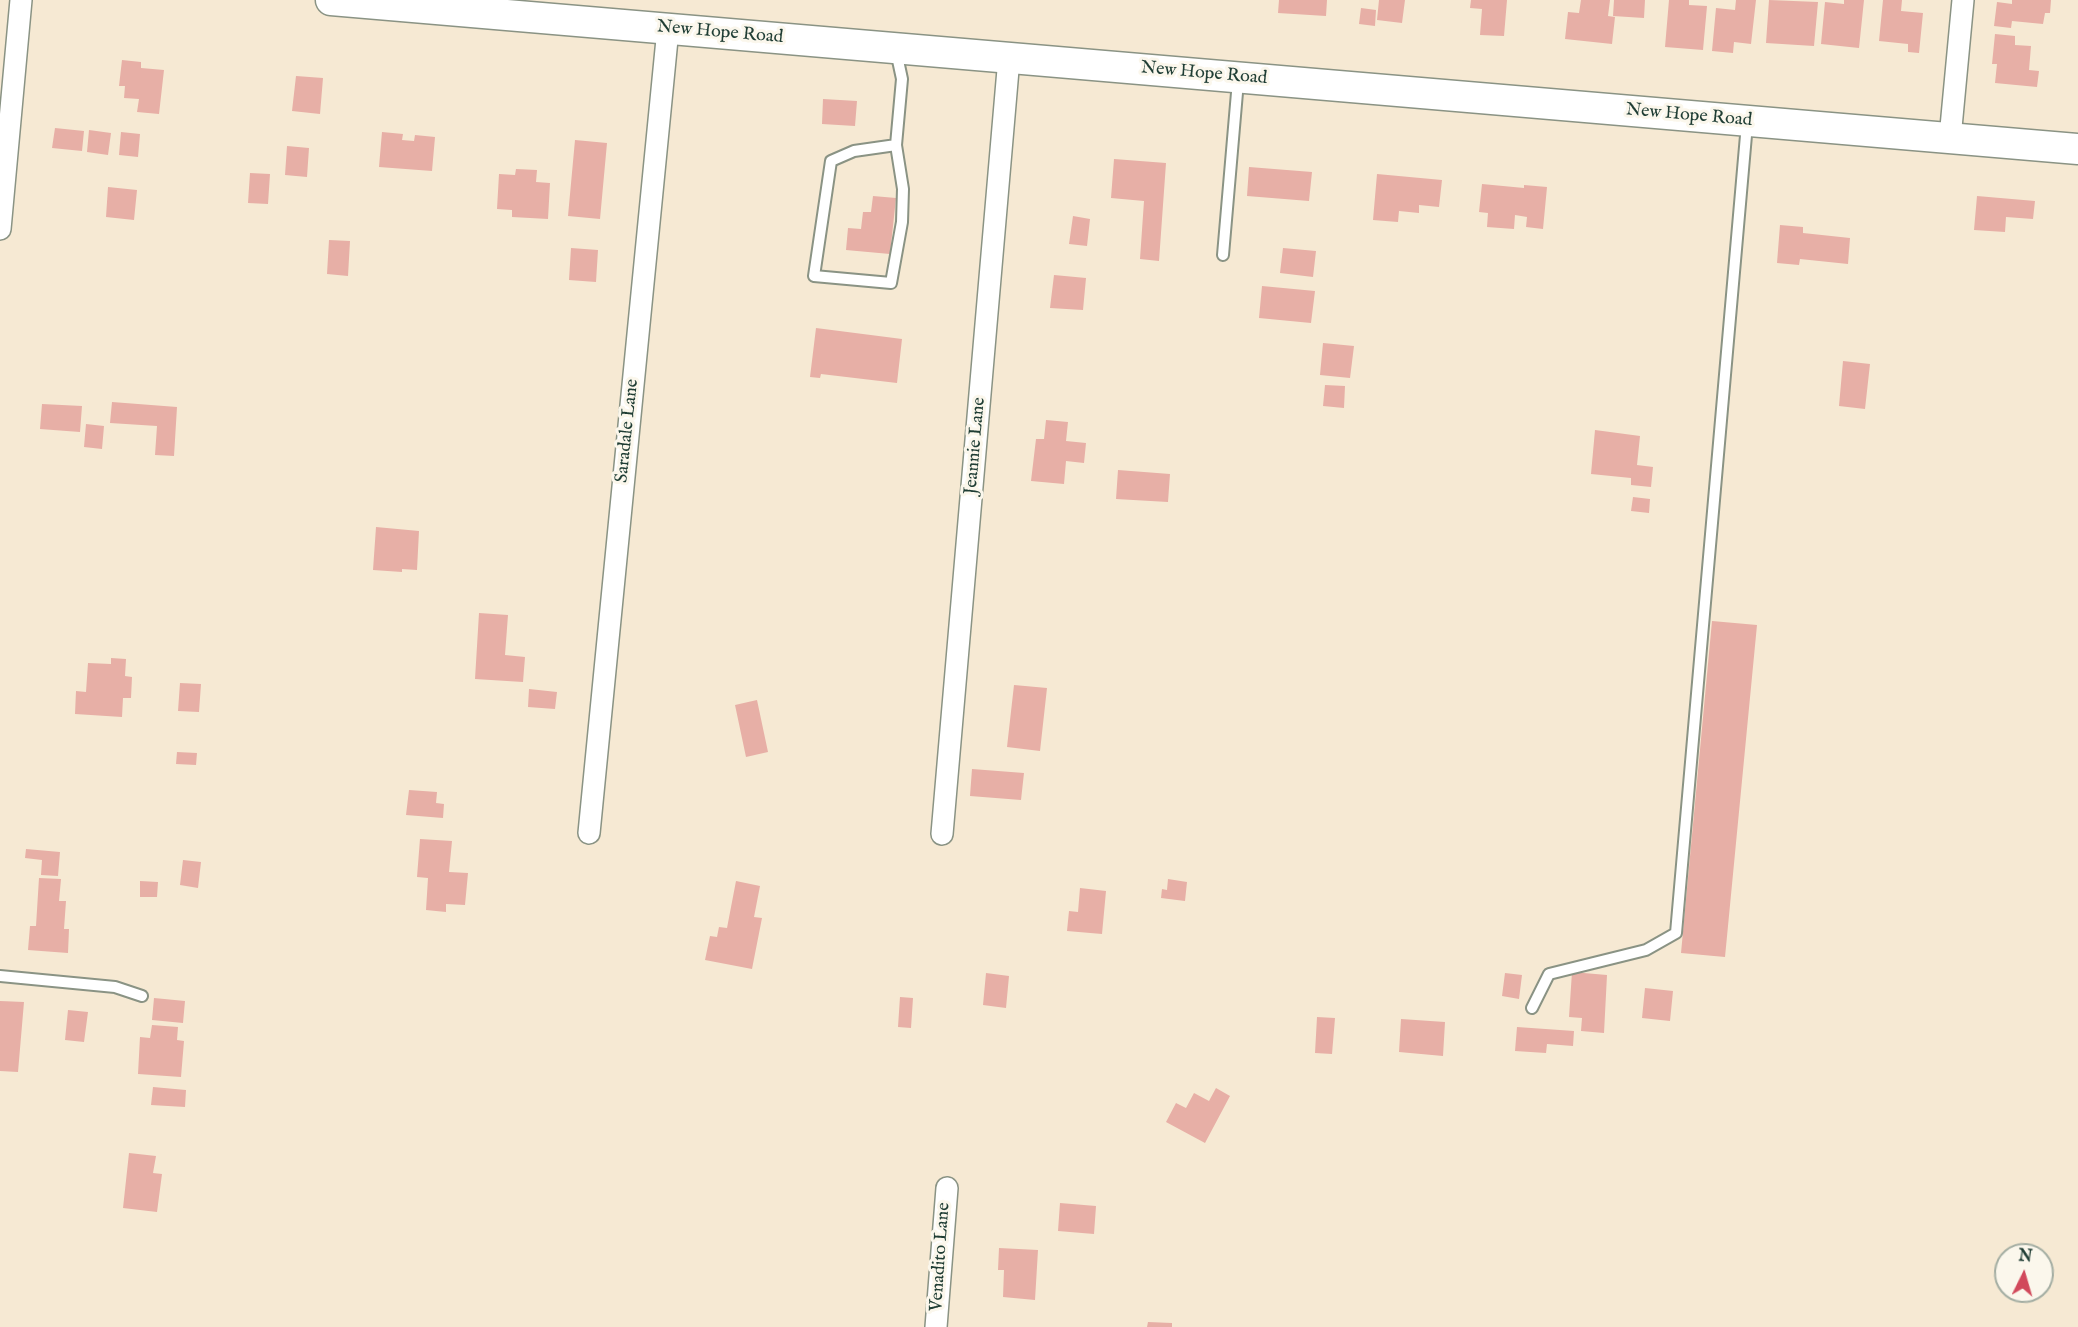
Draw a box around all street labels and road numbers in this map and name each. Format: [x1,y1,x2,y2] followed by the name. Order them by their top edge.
[656,17,784,49] street label: New Hope Road
[1140,58,1268,90] street label: New Hope Road
[1625,100,1753,132] street label: New Hope Road
[612,378,644,484] street label: Saradale Lane
[961,397,991,495] street label: Jeannie Lane
[926,1202,956,1312] street label: Venadito Lane

